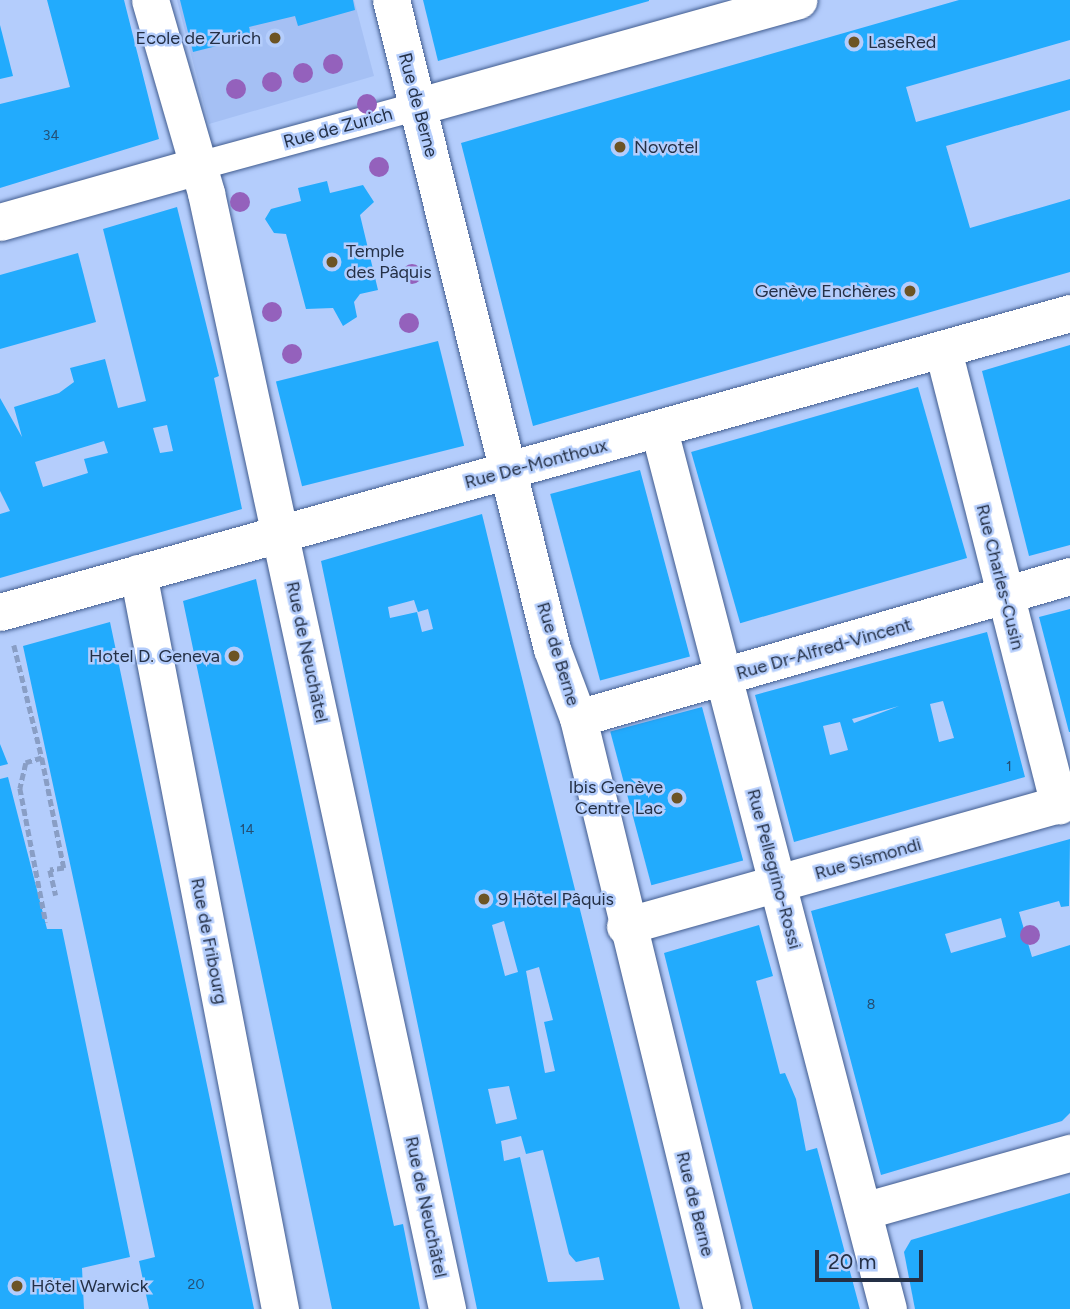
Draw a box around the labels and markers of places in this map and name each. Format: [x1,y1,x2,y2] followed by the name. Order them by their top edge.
[135,27,261,49] place label: Ecole de Zurich
[267,30,283,46] marker: Ecole de Zurich
[868,31,936,53] place label: LaseRed
[846,34,862,50] marker: LaseRed
[634,136,698,158] place label: Novotel
[612,139,628,155] marker: Novotel
[346,241,432,284] place label: Temple des Pâquis
[324,254,340,270] marker: Temple des Pâquis
[755,280,896,302] place label: Genève Enchères
[902,283,918,299] marker: Genève Enchères
[89,645,220,667] place label: Hotel D. Geneva
[226,648,242,664] marker: Hotel D. Geneva
[568,777,663,820] place label: Ibis Genève Centre Lac
[669,790,685,806] marker: Ibis Genève Centre Lac
[498,888,614,910] place label: 9 Hôtel Pâquis
[476,891,492,907] marker: 9 Hôtel Pâquis
[31,1275,149,1297] place label: Hôtel Warwick
[9,1278,25,1294] marker: Hôtel Warwick

